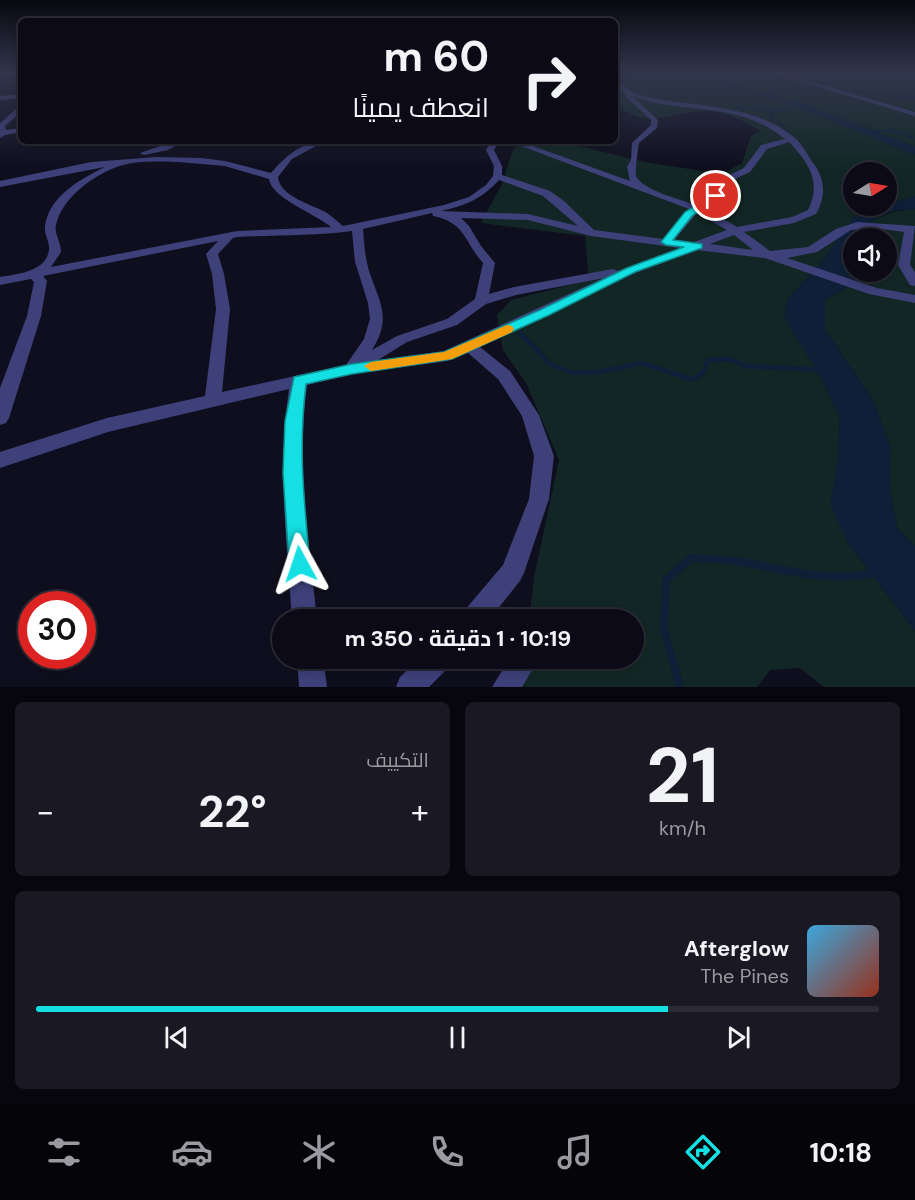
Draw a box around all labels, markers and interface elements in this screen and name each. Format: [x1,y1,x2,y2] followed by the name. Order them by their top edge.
[383,29,489,84] text: 60 m
[510,42,588,120] icon: right
[352,90,489,125] text: انعطف يمينًا
[843,162,897,216] north arrow
[843,162,897,282] map controls
[690,170,741,221] pin
[699,179,732,212] icon: arrive
[843,228,897,282] button: sound
[268,532,332,596] position arrow
[18,591,96,669] speed limit sign: 30
[345,624,571,653] text: 10:19 · 1 دقيقة · 350 m
[646,725,719,826] text: 21
[366,747,429,773] text: التكييف
[198,782,267,841] text: 22°
[36,790,54,833] text: −
[411,790,429,833] text: +
[659,815,706,841] text: km/h
[684,934,789,963] text: Afterglow
[700,963,789,989] text: The Pines
[160,1021,193,1054] icon: previous
[441,1021,474,1054] icon: pause
[722,1021,755,1054] icon: next
[43,1131,85,1173] icon: filters
[171,1131,213,1173] icon: car
[298,1131,340,1173] icon: climate
[426,1131,468,1173] icon: phone
[554,1131,596,1173] icon: music
[682,1131,724,1173] icon: directions
[810,1135,872,1170] text: 10:18

